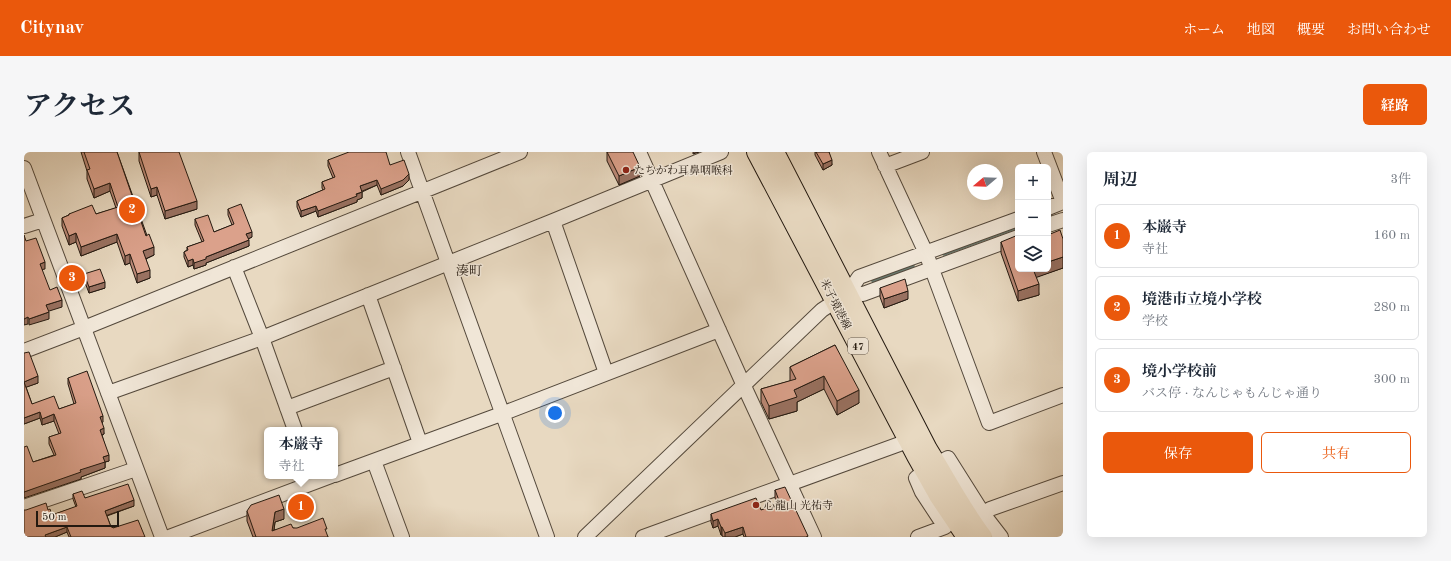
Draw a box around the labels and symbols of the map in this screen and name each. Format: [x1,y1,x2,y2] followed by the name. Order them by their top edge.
[634,164,733,177] place label: たちかわ耳鼻咽喉科
[967,164,1003,200] north arrow
[621,165,631,175] marker: たちかわ耳鼻咽喉科
[119,195,145,225] pin: 2
[59,263,85,293] pin: 3
[456,264,482,278] district label: 湊町
[817,277,854,332] street label: 米子境港線
[848,338,868,354] road number: 47
[545,403,565,423] your location
[288,492,314,522] pin: 1
[764,499,833,512] place label: 心龍山 光祐寺
[751,500,761,510] marker: 心龍山 光祐寺
[36,509,119,528] scale bar

